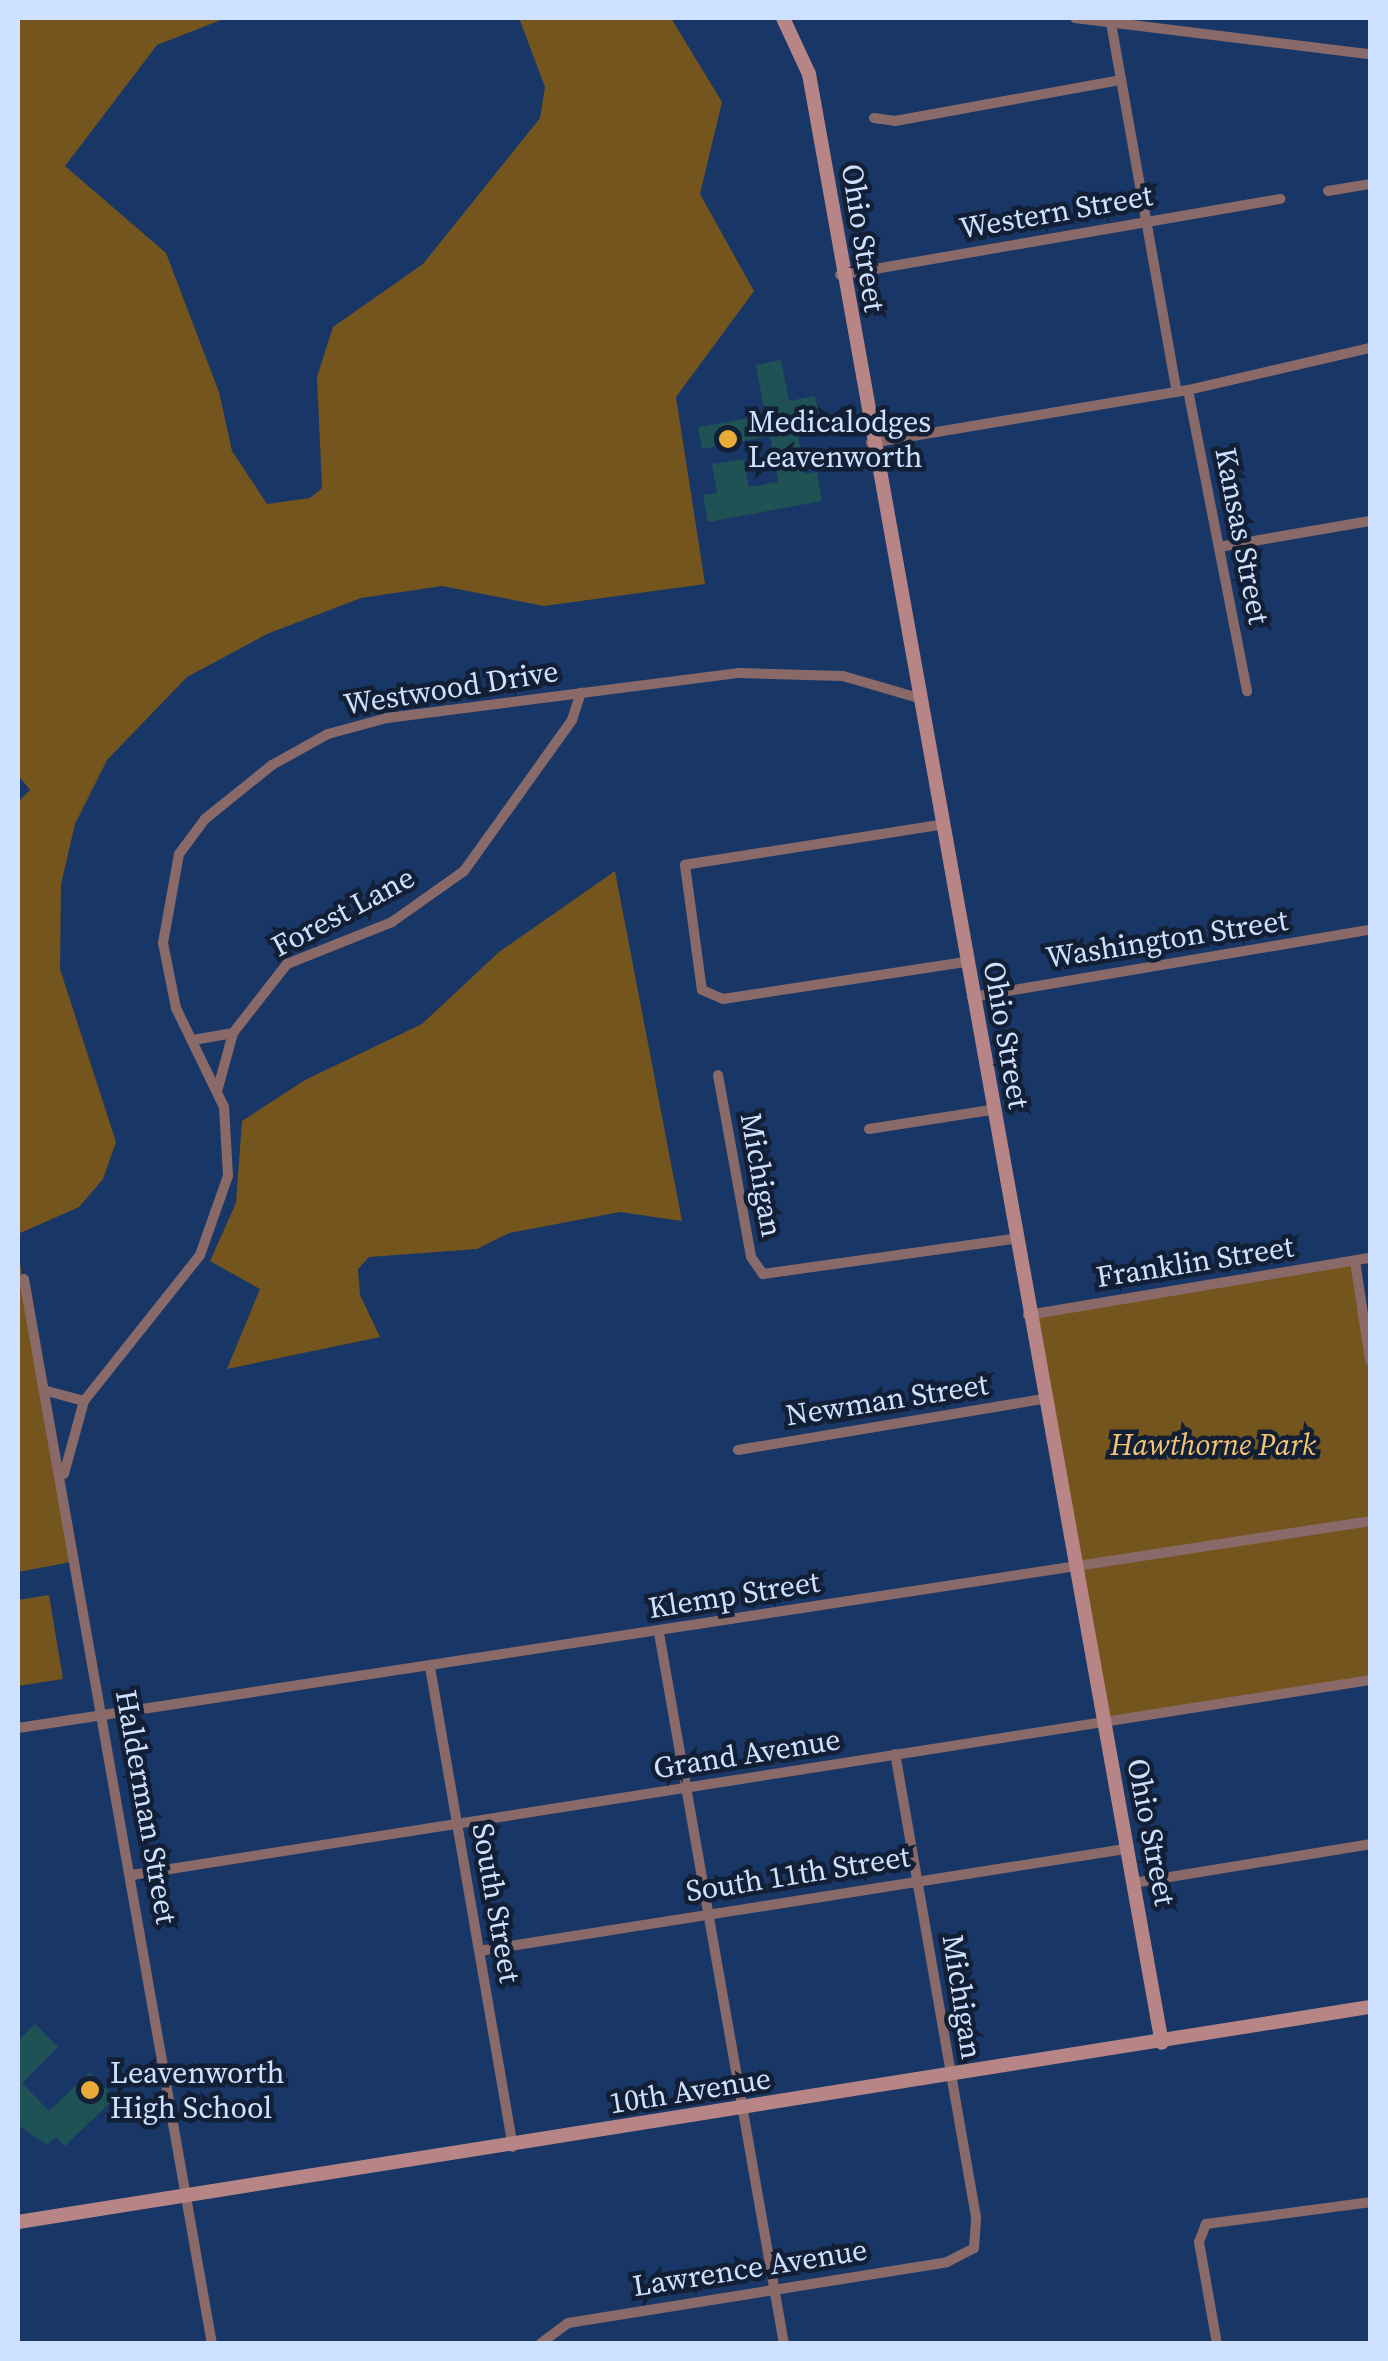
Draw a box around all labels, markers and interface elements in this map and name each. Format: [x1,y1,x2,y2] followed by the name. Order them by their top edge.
[834,162,892,314] street label: Ohio Street
[957,177,1155,247] street label: Western Street
[748,404,931,474] place label: Medicalodges Leavenworth
[717,428,739,450] marker: Medicalodges Leavenworth
[1207,445,1277,627] street label: Kansas Street
[341,653,561,723] street label: Westwood Drive
[265,859,421,965] street label: Forest Lane
[1043,902,1291,976] street label: Washington Street
[975,958,1037,1112] street label: Ohio Street
[732,1110,790,1240] street label: Michigan
[1094,1229,1296,1295] street label: Franklin Street
[783,1366,991,1434] street label: Newman Street
[1110,1427,1316,1463] park label: Hawthorne Park
[646,1564,822,1626] street label: Klemp Street
[108,1687,184,1927] street label: Halderman Street
[651,1721,843,1787] street label: Grand Avenue
[1119,1755,1183,1909] street label: Ohio Street
[464,1820,528,1986] street label: South Street
[684,1839,912,1909] street label: South 11th Street
[934,1932,990,2062] street label: Michigan
[110,2055,285,2126] place label: Leavenworth High School
[607,2060,773,2122] street label: 10th Avenue
[79,2079,101,2101] marker: Leavenworth High School
[630,2232,870,2304] street label: Lawrence Avenue

